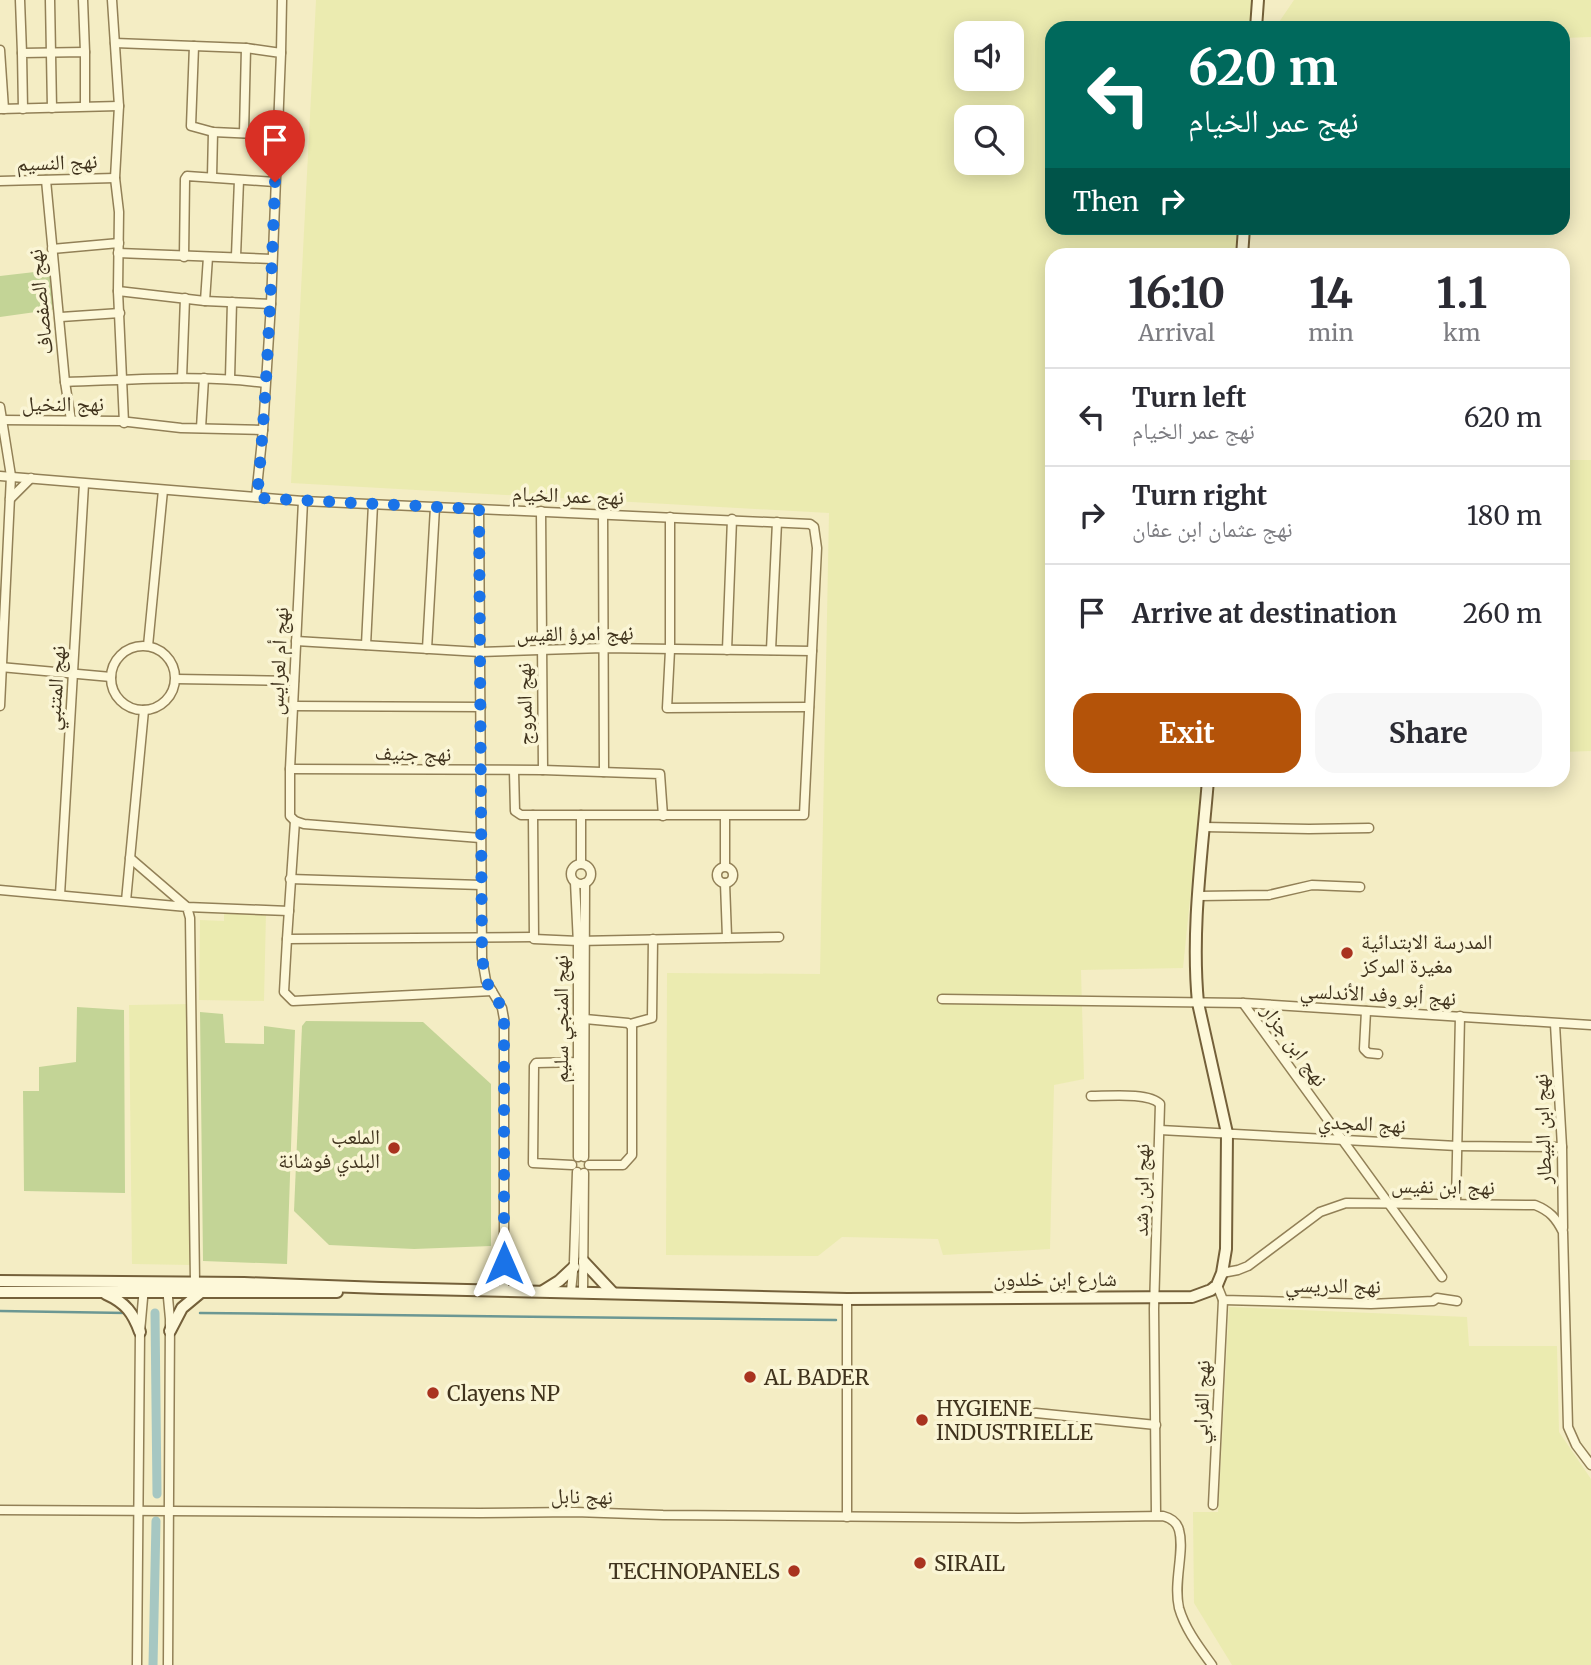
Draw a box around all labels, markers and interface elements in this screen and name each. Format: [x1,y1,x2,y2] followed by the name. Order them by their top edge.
[954,21,1024,175] map controls
[954,21,1024,91] button: sound
[1188,37,1338,98] text: 620 m
[1073,49,1164,140] icon: left
[1188,101,1359,141] text: نهج عمر الخيام
[954,105,1024,175] button: search
[245,110,305,182] pin
[256,121,294,159] icon: arrive
[16,147,98,178] street label: نهج النسيم
[1153,182,1191,220] icon: right
[1073,185,1139,218] text: Then
[21,248,59,356] street label: نهج الصفصاف
[1128,267,1225,319] text: 16:10
[1309,267,1353,319] text: 14
[1436,267,1487,319] text: 1.1
[1138,318,1215,347] text: Arrival
[1308,318,1354,347] text: min
[1443,318,1481,347] text: km
[1132,381,1246,414] text: Turn left
[22,390,104,417] street label: نهج النخيل
[1073,398,1111,436] icon: left
[1464,401,1542,434] text: 620 m
[1132,416,1255,445] text: نهج عمر الخيام
[1132,479,1267,512] text: Turn right
[511,480,624,511] street label: نهج عمر الخيام
[1073,496,1111,534] icon: right
[1467,499,1542,532] text: 180 m
[1132,514,1293,543] text: نهج عثمان ابن عفان
[1073,594,1111,632] icon: arrive
[1132,597,1397,630] text: Arrive at destination
[1463,597,1542,630] text: 260 m
[262,606,295,716] street label: نهج أم لعرايس
[516,618,634,648] street label: نهج امرؤ القيس
[39,645,75,732] street label: نهج المتنبي
[510,663,538,745] street label: نهج المروج
[1073,693,1301,773] button: Exit
[1315,693,1542,773] button: Share
[374,739,452,767] street label: نهج جنيف
[1360,928,1492,979] place label: المدرسة الابتدائية مغيرة المركز
[1339,945,1355,961] marker: المدرسة الابتدائية مغيرة المركز
[547,955,577,1083] street label: نهج المنجي سليم
[1299,976,1457,1015] street label: نهج أبو وفد الأندلسي
[1255,998,1334,1092] street label: نهج ابن جزار
[1527,1073,1557,1186] street label: نهج ابن البيطار
[1317,1107,1407,1142] street label: نهج المجدي
[278,1123,380,1177] place label: الملعب البلدي فوشانة
[386,1140,402,1156] marker: الملعب البلدي فوشانة
[1127,1143,1155,1237] street label: نهج ابن رشد
[1391,1172,1495,1200] street label: نهج ابن نفيس
[467,1226,541,1300] position arrow
[993,1265,1117,1292] street label: شارع ابن خلدون
[1285,1271,1381,1303] street label: نهج الدريسي
[1186,1360,1219,1445] street label: نهج الفرابي
[763,1364,869,1391] place label: AL BADER
[742,1369,758,1385] marker: AL BADER
[447,1380,560,1407] place label: Clayens NP
[425,1385,441,1401] marker: Clayens NP
[936,1395,1093,1446] place label: HYGIENE INDUSTRIELLE
[914,1412,930,1428] marker: HYGIENE INDUSTRIELLE
[551,1482,613,1510] street label: نهج نابل
[934,1550,1005,1577] place label: SIRAIL
[912,1555,928,1571] marker: SIRAIL
[608,1558,780,1585] place label: TECHNOPANELS
[786,1563,802,1579] marker: TECHNOPANELS

